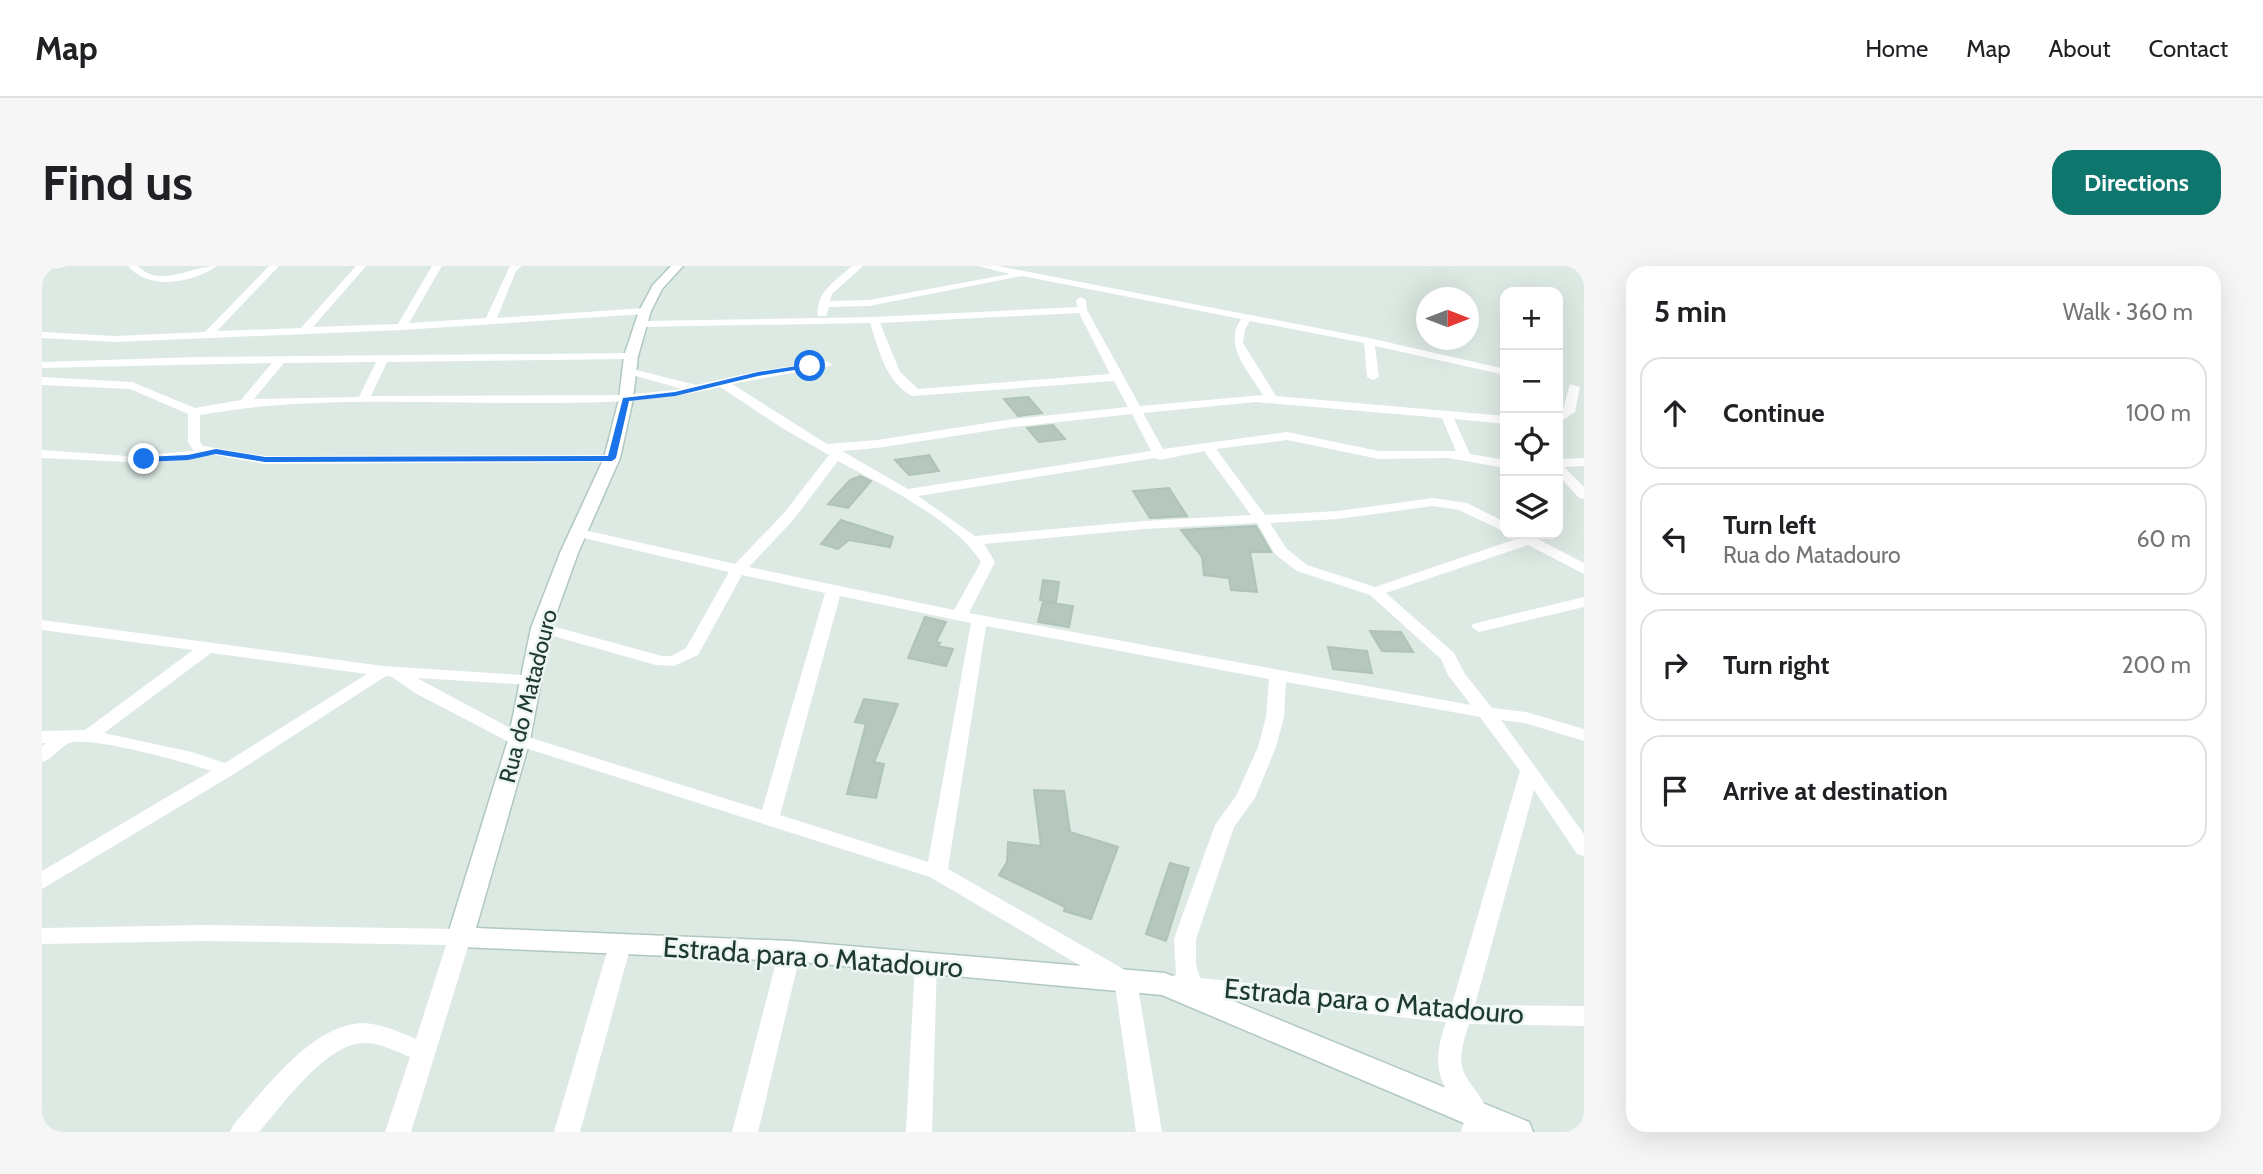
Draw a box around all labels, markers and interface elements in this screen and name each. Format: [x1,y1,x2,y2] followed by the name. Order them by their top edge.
[35,28,98,68] text: Map
[1865,34,1928,63] text: Home
[1966,34,2011,63] text: Map
[2049,34,2111,63] text: About
[2149,34,2228,63] text: Contact
[2052,150,2221,215] button: Directions
[42,153,193,212] text: Find us
[1416,287,1479,350] north arrow
[1500,287,1563,539] map controls
[1500,287,1563,350] button: +
[1654,293,1727,330] text: 5 min
[2063,298,2193,326] text: Walk · 360 m
[794,350,825,381] route start
[1500,350,1563,413] button: −
[1656,394,1694,432] icon: ahead
[1723,397,1825,429] text: Continue
[2126,399,2191,427] text: 100 m
[1500,413,1563,476] button: locate
[128,443,159,474] route end
[1500,476,1563,539] button: layers
[1723,509,1816,541] text: Turn left
[1656,520,1694,558] icon: left
[2137,525,2191,553] text: 60 m
[1723,541,1901,569] text: Rua do Matadouro
[493,606,563,786] street label: Rua do Matadouro
[1656,646,1694,684] icon: right
[1723,649,1829,681] text: Turn right
[2121,651,2191,679] text: 200 m
[1656,772,1694,810] icon: arrive
[1723,775,1948,807] text: Arrive at destination
[662,930,964,984] street label: Estrada para o Matadouro
[1223,971,1525,1031] street label: Estrada para o Matadouro

